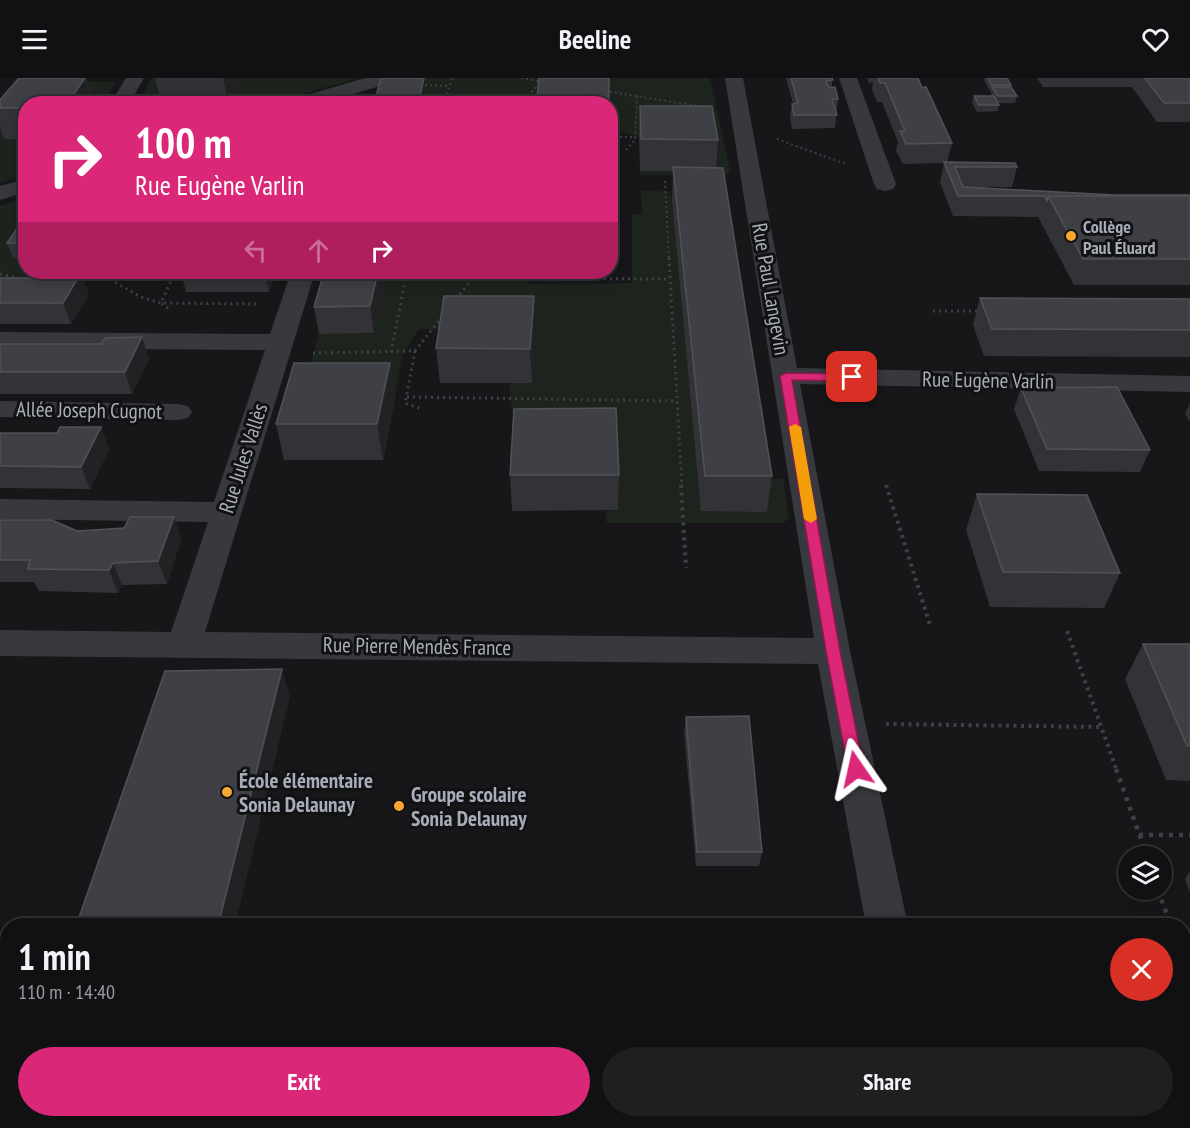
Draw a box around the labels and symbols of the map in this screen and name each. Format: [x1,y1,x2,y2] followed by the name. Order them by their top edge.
[1083,215,1156,259] place label: Collège Paul Éluard
[746,221,796,357] street label: Rue Paul Langevin
[1064,229,1078,243] marker: Collège Paul Éluard
[826,351,877,402] pin
[922,365,1054,395] street label: Rue Eugène Varlin
[16,395,162,425] street label: Allée Joseph Cugnot
[213,400,273,516] street label: Rue Jules Vallès
[323,631,511,661] street label: Rue Pierre Mendès France
[824,737,888,801] position arrow
[239,767,373,818] place label: École élémentaire Sonia Delaunay
[411,781,527,832] place label: Groupe scolaire Sonia Delaunay
[220,785,234,799] marker: École élémentaire Sonia Delaunay
[392,799,406,813] marker: Groupe scolaire Sonia Delaunay

